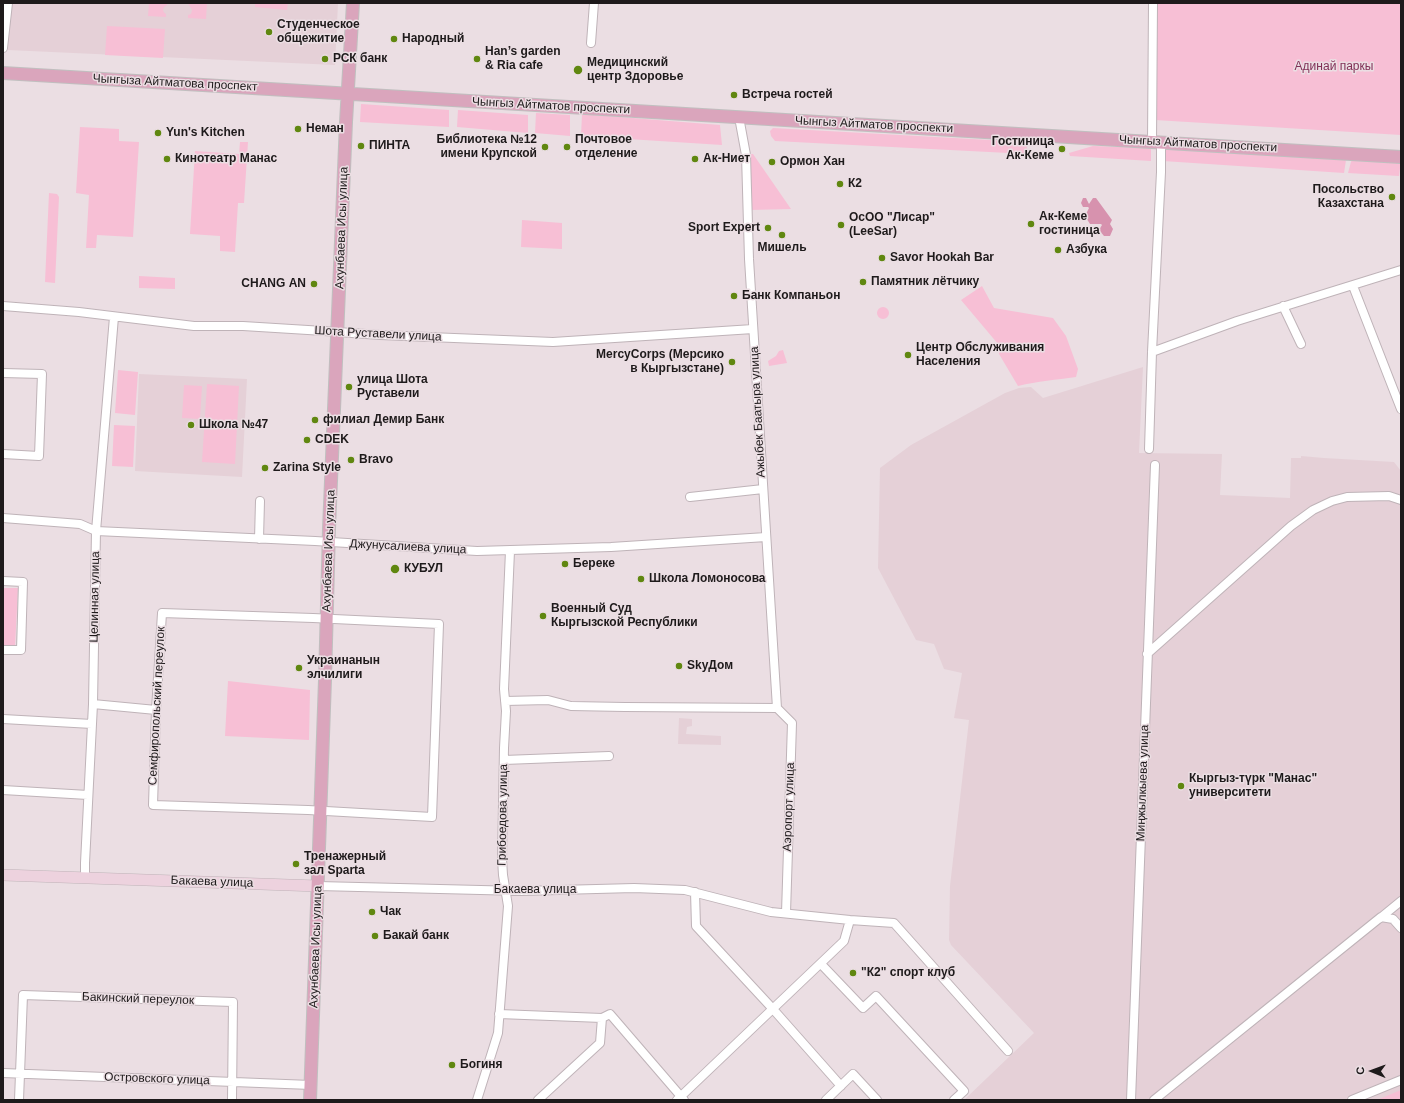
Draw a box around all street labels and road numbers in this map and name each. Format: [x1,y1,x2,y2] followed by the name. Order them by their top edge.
[92,71,258,95] street label: Чынгыза Айтматова проспект
[472,95,630,117] street label: Чынгыз Айтматов проспекти
[795,114,953,136] street label: Чынгыз Айтматов проспекти
[1119,133,1277,155] street label: Чынгыз Айтматов проспекти
[333,167,351,289] street label: Ахунбаева Исы улица
[314,323,442,345] street label: Шота Руставели улица
[747,346,769,478] street label: Ажыбек Баатыра улица
[320,490,338,612] street label: Ахунбаева Исы улица
[349,537,467,557] street label: Джунусалиева улица
[87,551,103,643] street label: Целинная улица
[146,626,168,786] street label: Семфиропольский переулок
[1134,724,1152,842] street label: Миңжылкыева улица
[780,762,798,852] street label: Аэропорт улица
[495,764,511,866] street label: Грибоедова улица
[170,873,254,891] street label: Бакаева улица
[494,883,576,897] street label: Бакаева улица
[307,886,325,1008] street label: Ахунбаева Исы улица
[82,990,194,1008] street label: Бакинский переулок
[104,1070,210,1088] street label: Островского улица

